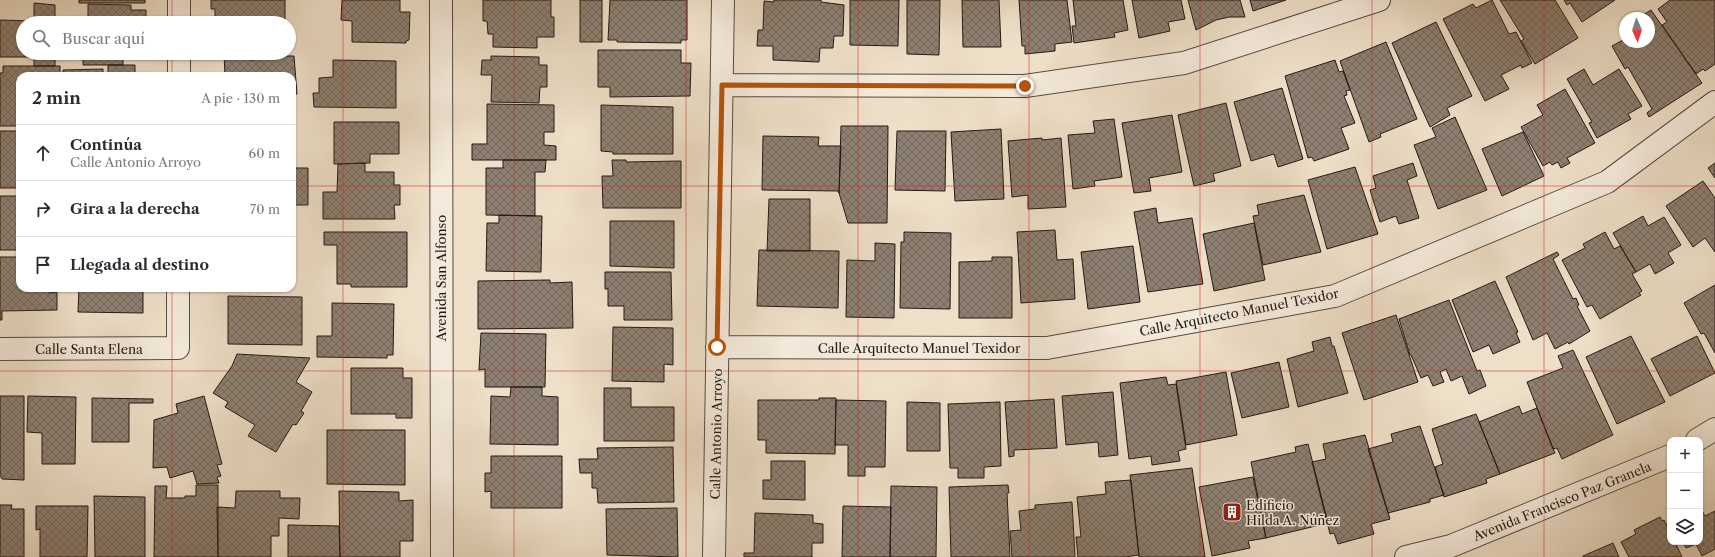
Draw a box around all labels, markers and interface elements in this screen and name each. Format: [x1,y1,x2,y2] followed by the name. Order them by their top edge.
[1619,12,1655,48] north arrow
[16,16,296,60] search box
[30,27,52,49] icon: search
[62,29,145,48] text: Buscar aquí
[1016,77,1034,95] route end
[32,88,81,108] text: 2 min
[201,90,280,106] text: A pie · 130 m
[70,135,142,154] text: Continúa
[32,142,54,164] icon: ahead
[249,145,280,161] text: 60 m
[70,154,201,170] text: Calle Antonio Arroyo
[32,198,54,220] icon: right
[70,199,200,218] text: Gira a la derecha
[250,201,280,217] text: 70 m
[433,215,449,342] street label: Avenida San Alfonso
[32,254,54,276] icon: arrive
[70,255,209,274] text: Llegada al destino
[1138,285,1341,339] street label: Calle Arquitecto Manuel Texidor
[708,338,726,356] route start
[818,340,1021,356] street label: Calle Arquitecto Manuel Texidor
[35,341,143,357] street label: Calle Santa Elena
[707,368,725,500] street label: Calle Antonio Arroyo
[1667,437,1703,545] map controls
[1667,437,1703,473] button: +
[1470,458,1654,545] street label: Avenida Francisco Paz Granela
[1667,473,1703,509] button: −
[1246,497,1340,528] place label: Edificio Hilda A. Núñez
[1221,501,1243,523] building icon: Edificio Hilda A. Núñez
[1667,509,1703,545] button: layers

